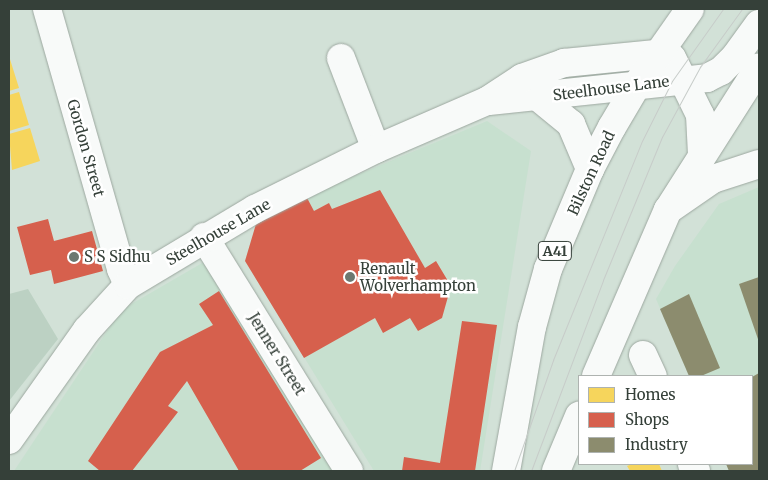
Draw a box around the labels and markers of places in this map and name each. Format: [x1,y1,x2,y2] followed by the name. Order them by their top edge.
[84,248,150,266] place label: S S Sidhu
[68,251,80,263] marker: S S Sidhu
[360,259,476,294] place label: Renault Wolverhampton
[344,271,356,283] marker: Renault Wolverhampton

